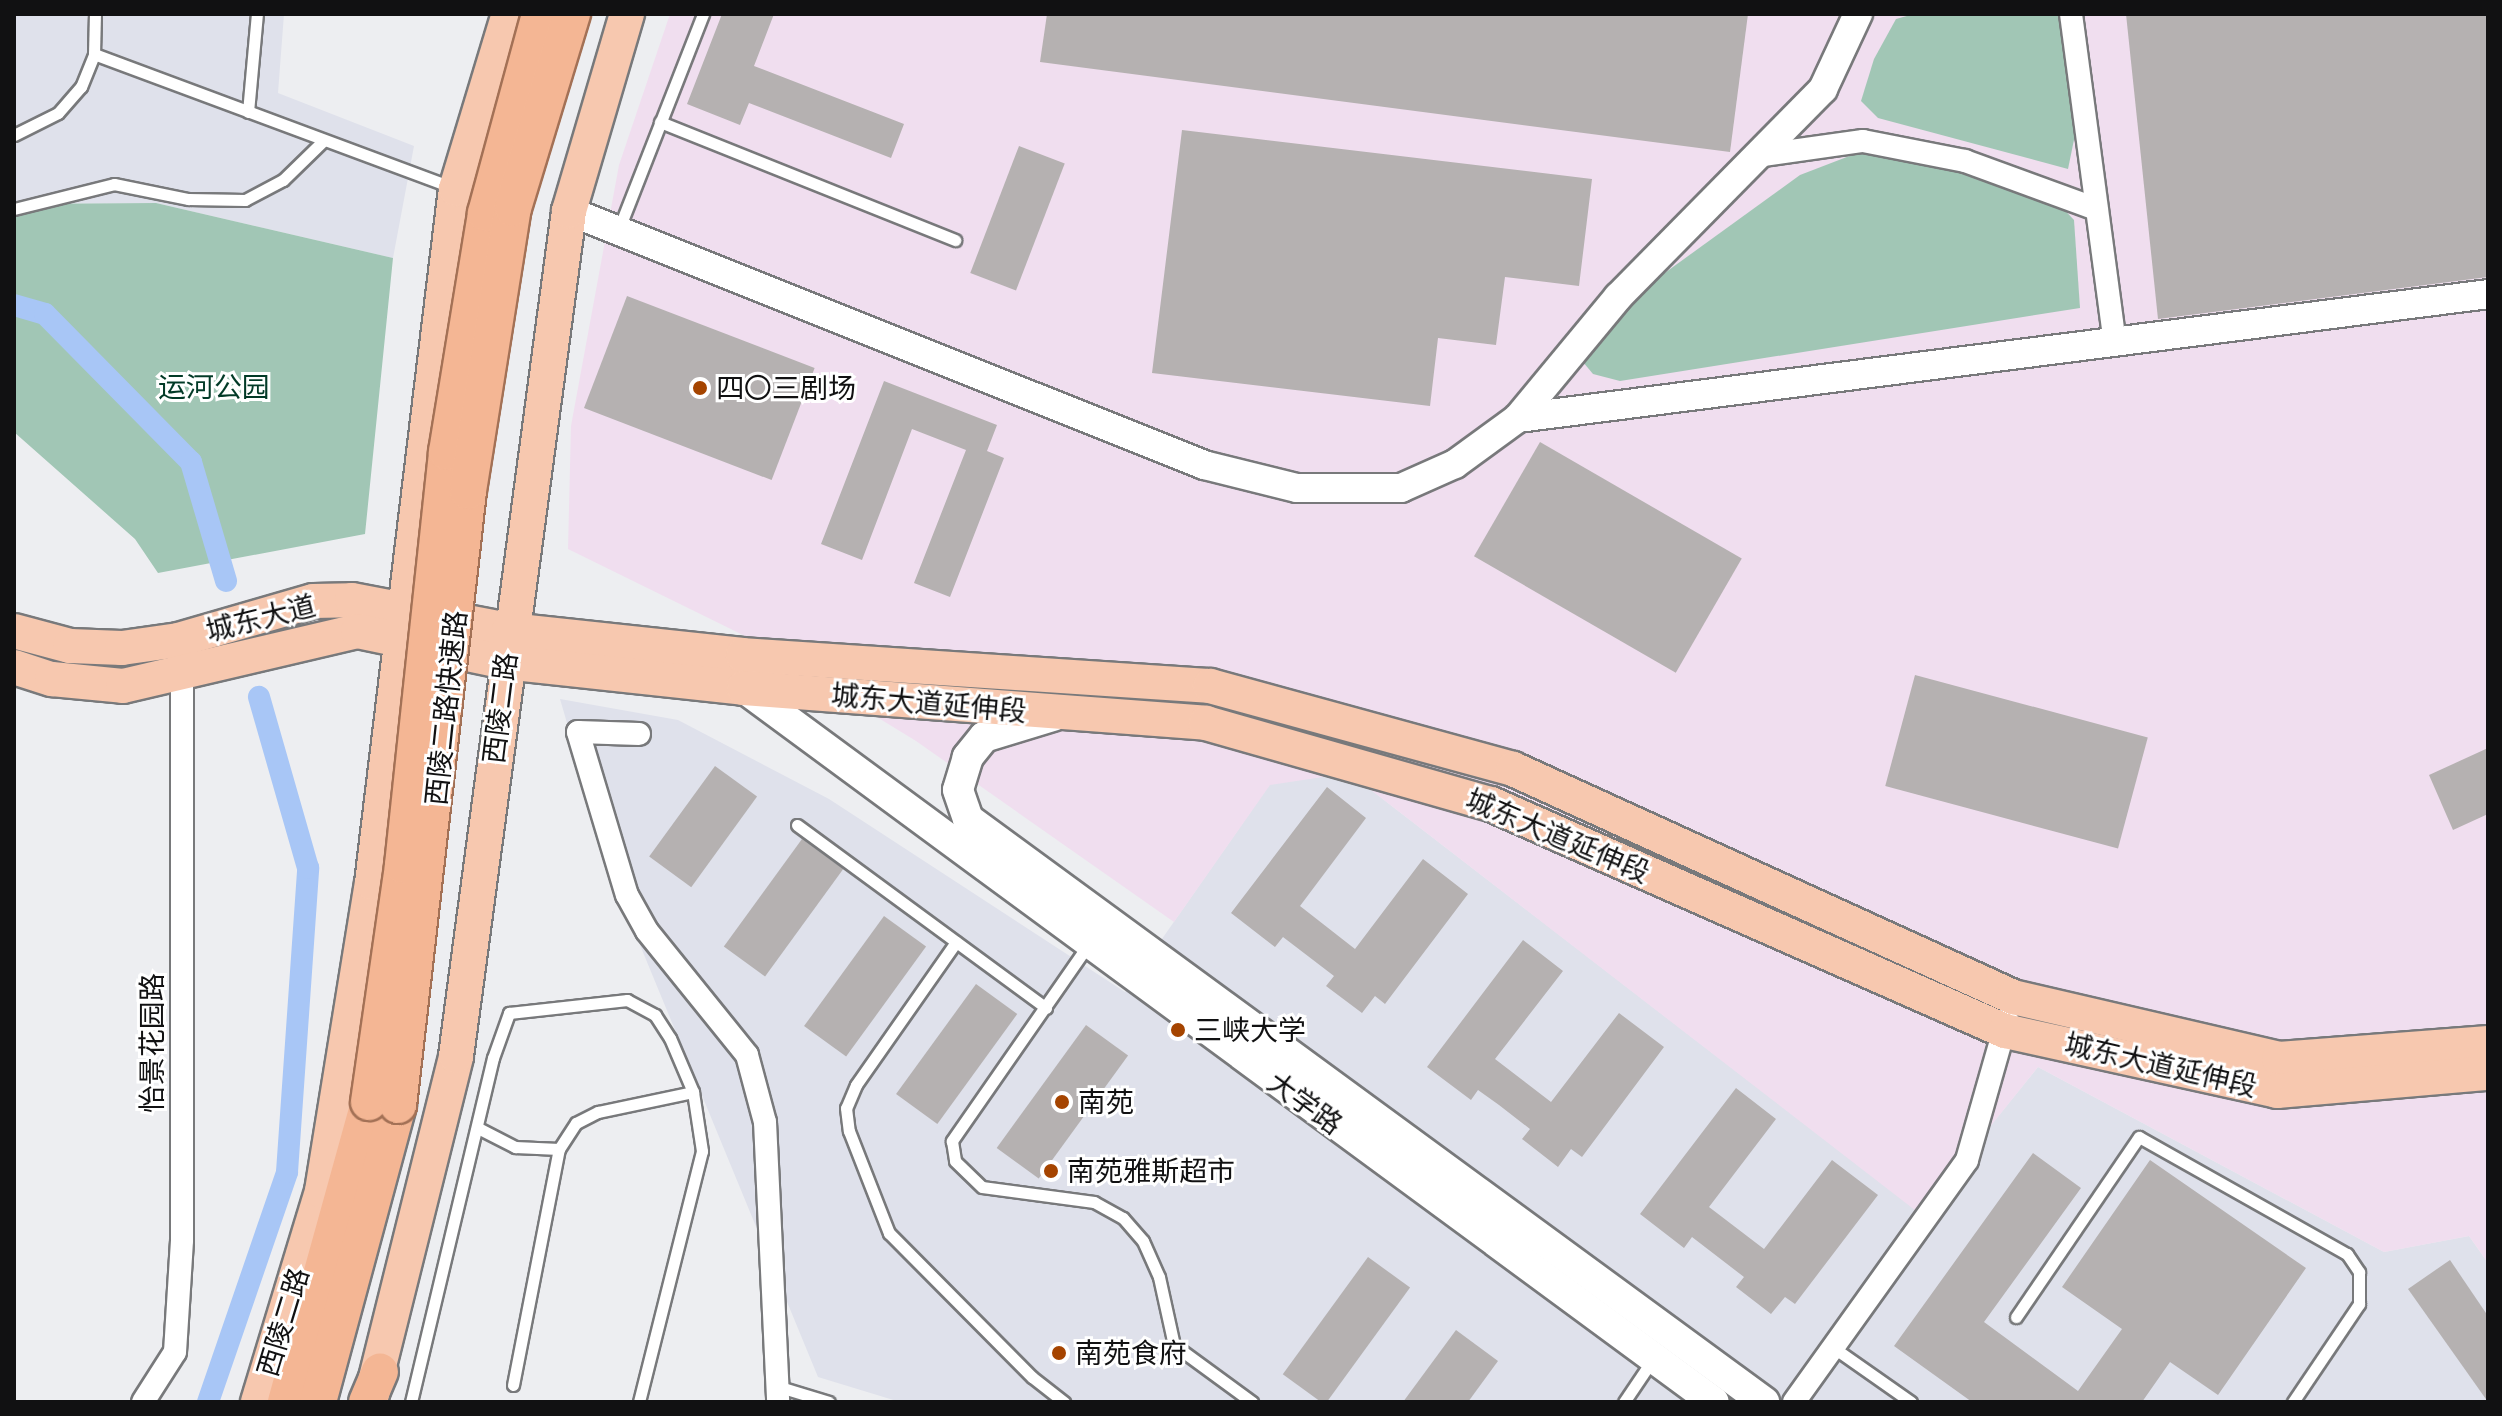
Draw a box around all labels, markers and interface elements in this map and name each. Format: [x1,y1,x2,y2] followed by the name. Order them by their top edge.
[158,370,270,404] park label: 运河公园
[716,371,856,405] place label: 四〇三剧场
[691,379,709,397] marker: 四〇三剧场
[203,588,319,648] street label: 城东大道
[419,609,473,807] street label: 西陵二路快速路
[477,650,523,766] street label: 西陵二路
[830,678,1028,728] street label: 城东大道延伸段
[1461,782,1655,890] street label: 城东大道延伸段
[135,973,169,1113] street label: 怡景花园路
[1194,1013,1306,1047] place label: 三峡大学
[1169,1021,1187,1039] marker: 三峡大学
[2062,1027,2260,1103] street label: 城东大道延伸段
[1261,1065,1349,1141] street label: 大学路
[1078,1085,1134,1119] place label: 南苑
[1053,1093,1071,1111] marker: 南苑
[1067,1154,1235,1188] place label: 南苑雅斯超市
[1042,1162,1060,1180] marker: 南苑雅斯超市
[251,1264,315,1380] street label: 西陵二路
[1075,1336,1187,1370] place label: 南苑食府
[1050,1344,1068,1362] marker: 南苑食府

